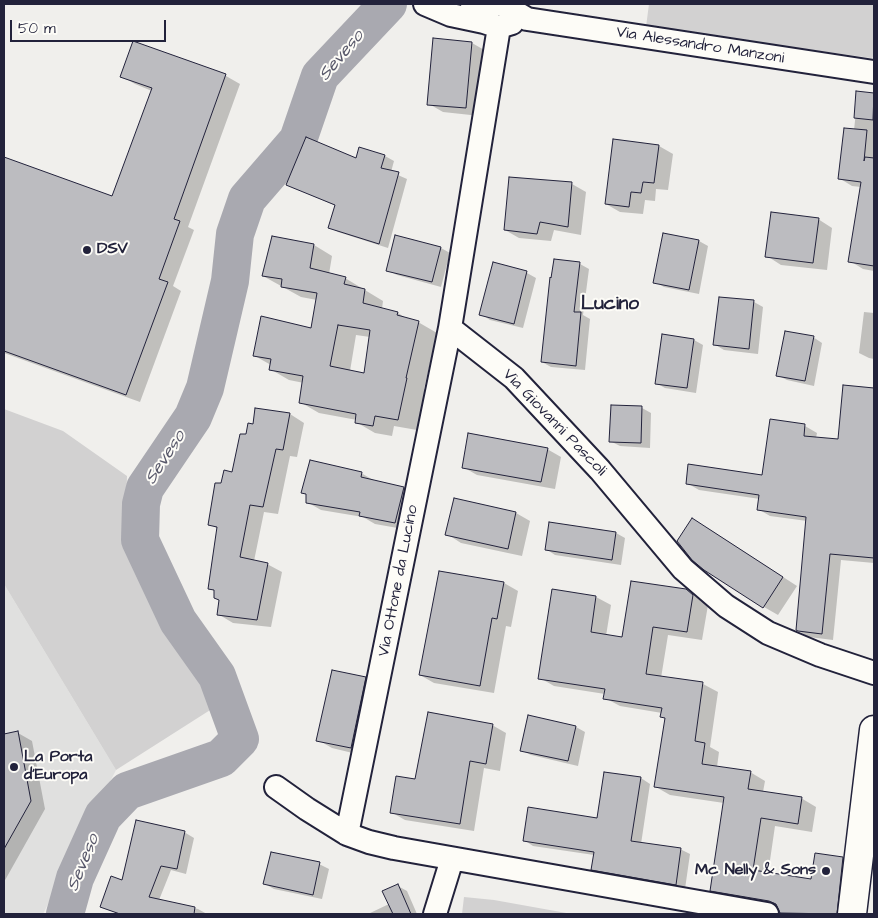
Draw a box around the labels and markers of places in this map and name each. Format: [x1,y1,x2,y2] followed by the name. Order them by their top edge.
[97,240,128,260] place label: DSV
[81,244,93,256] marker: DSV
[24,748,92,786] place label: La Porta d'Europa
[8,761,20,773] marker: La Porta d'Europa
[695,861,816,881] place label: Mc Nelly & Sons
[820,865,832,877] marker: Mc Nelly & Sons

